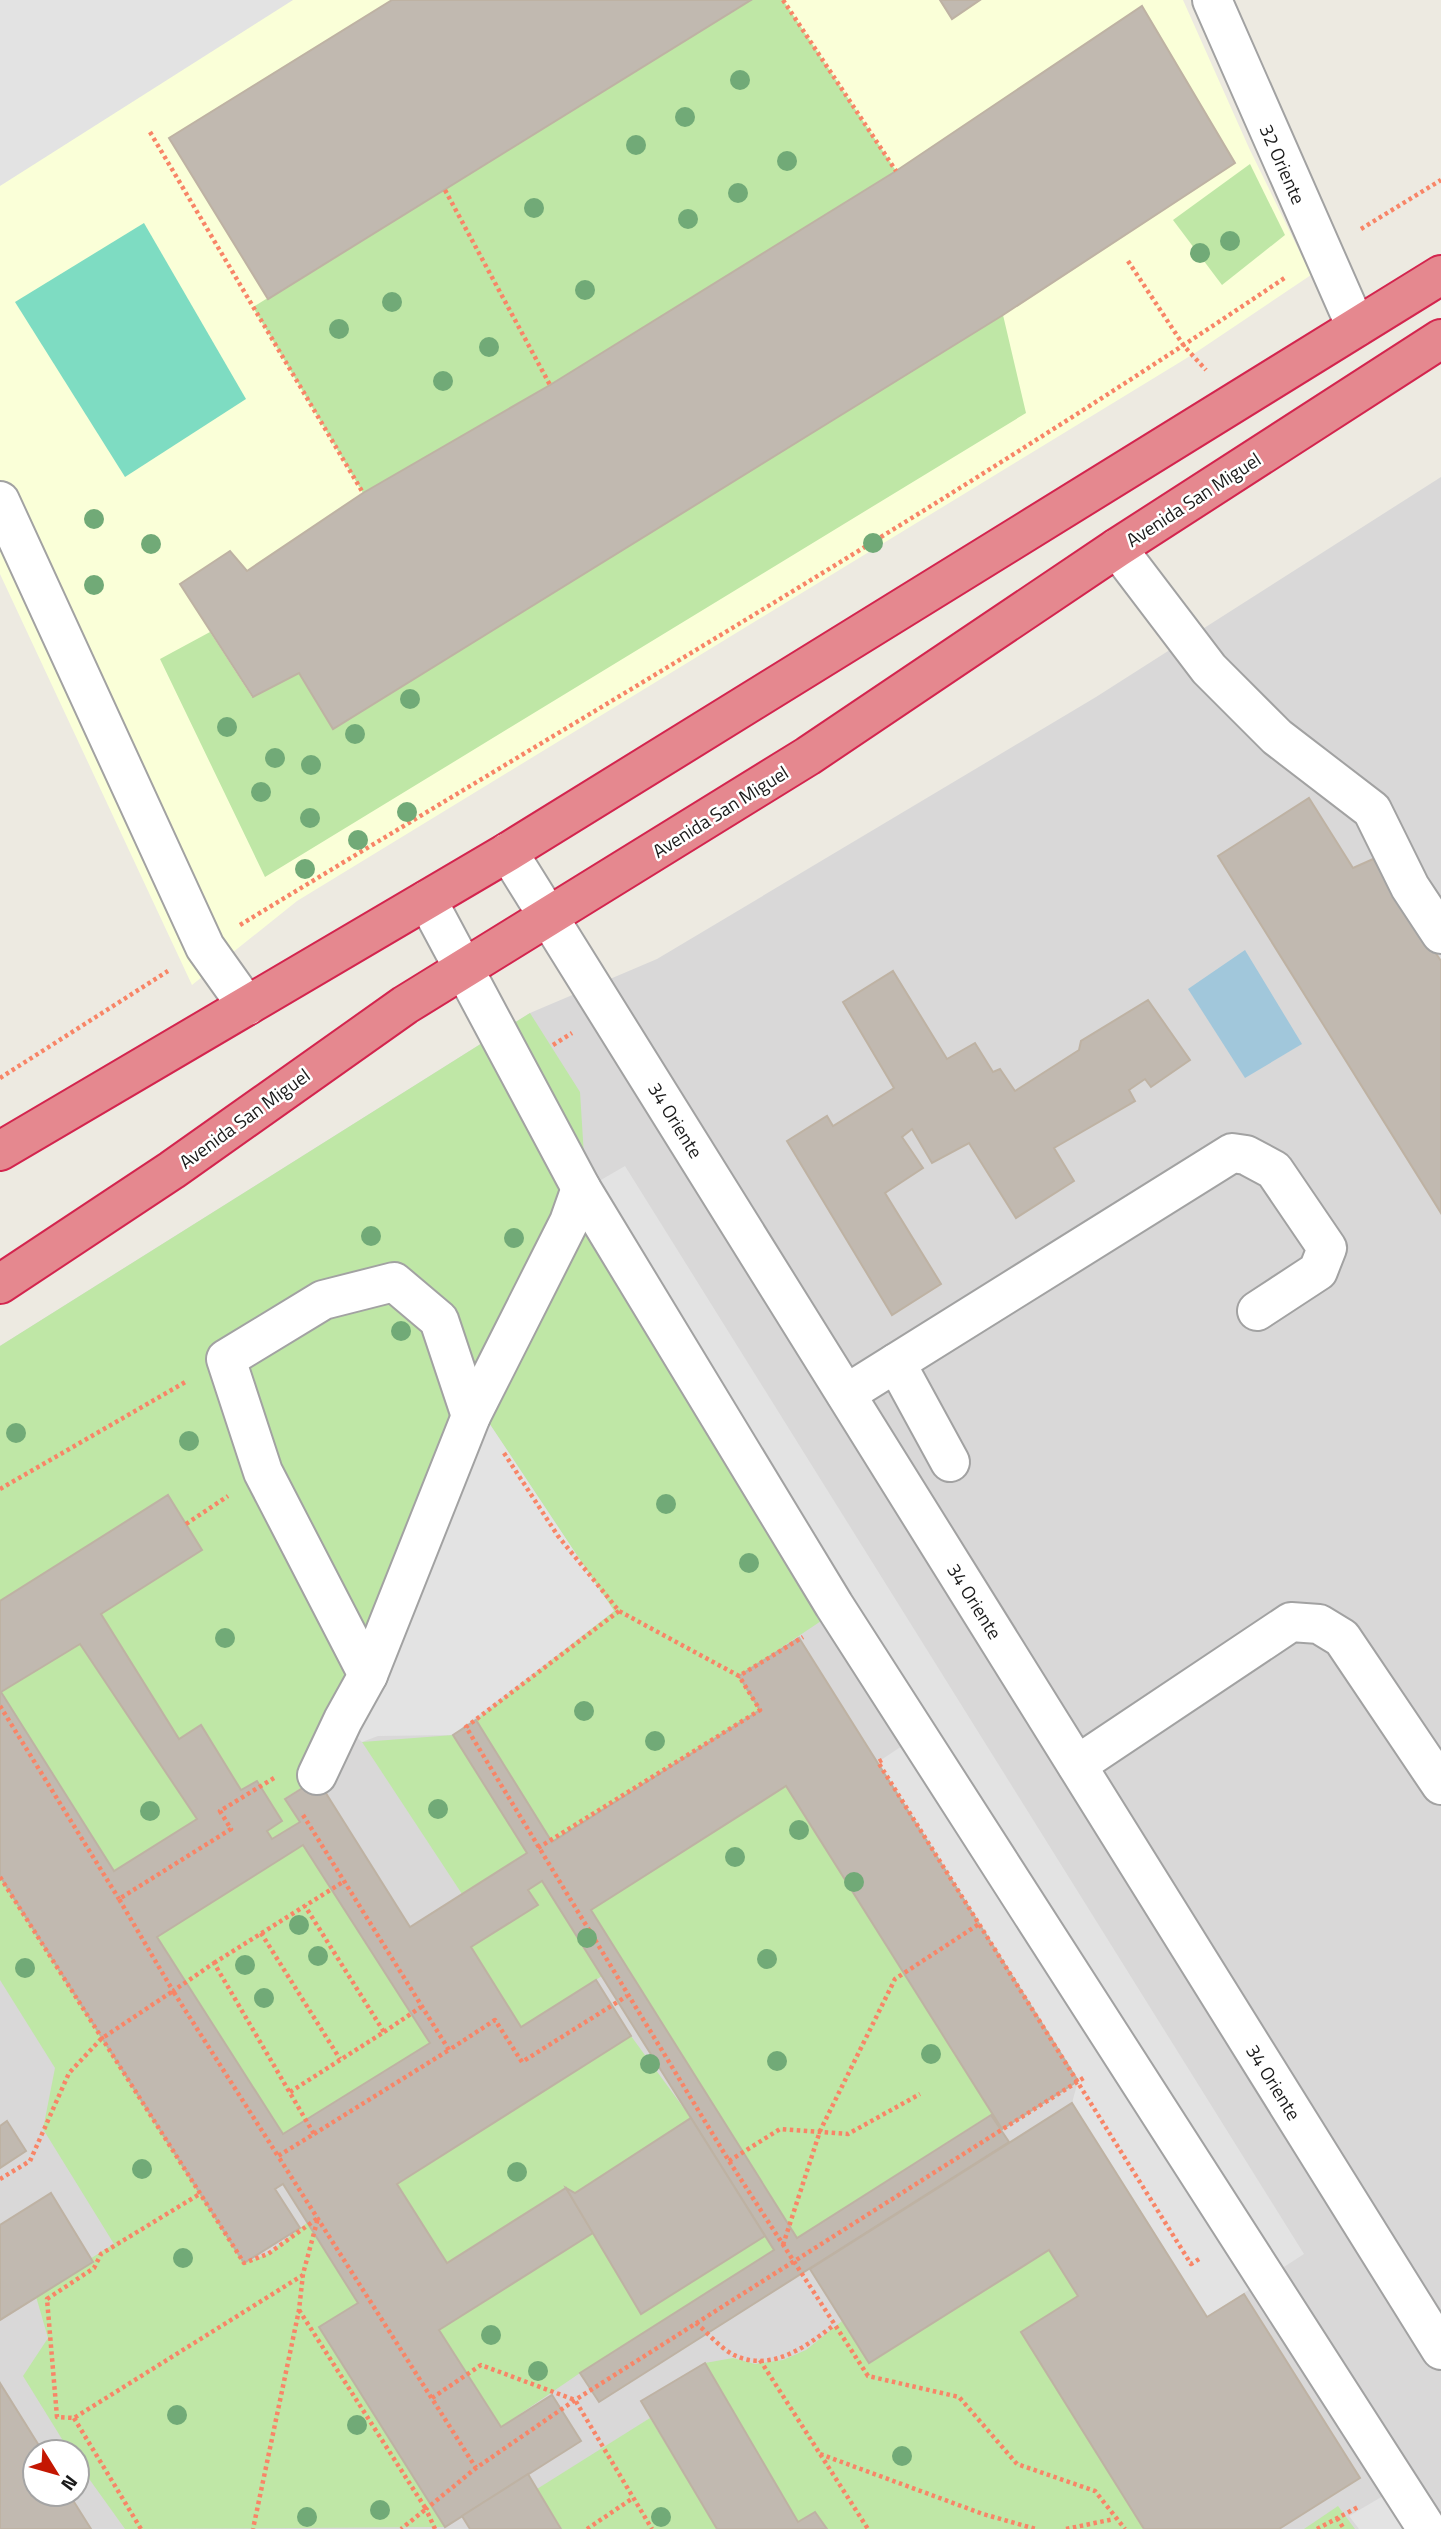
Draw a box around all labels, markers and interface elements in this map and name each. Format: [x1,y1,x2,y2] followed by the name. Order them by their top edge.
[1253,119,1313,209] street label: 32 Oriente
[1120,444,1266,554] street label: Avenida San Miguel
[646,757,794,865] street label: Avenida San Miguel
[172,1060,316,1176] street label: Avenida San Miguel
[641,1076,711,1164] street label: 34 Oriente
[940,1557,1010,1645] street label: 34 Oriente
[1239,2038,1309,2126] street label: 34 Oriente
[21,2438,91,2508] north arrow
[54,2470,86,2498] text: N

